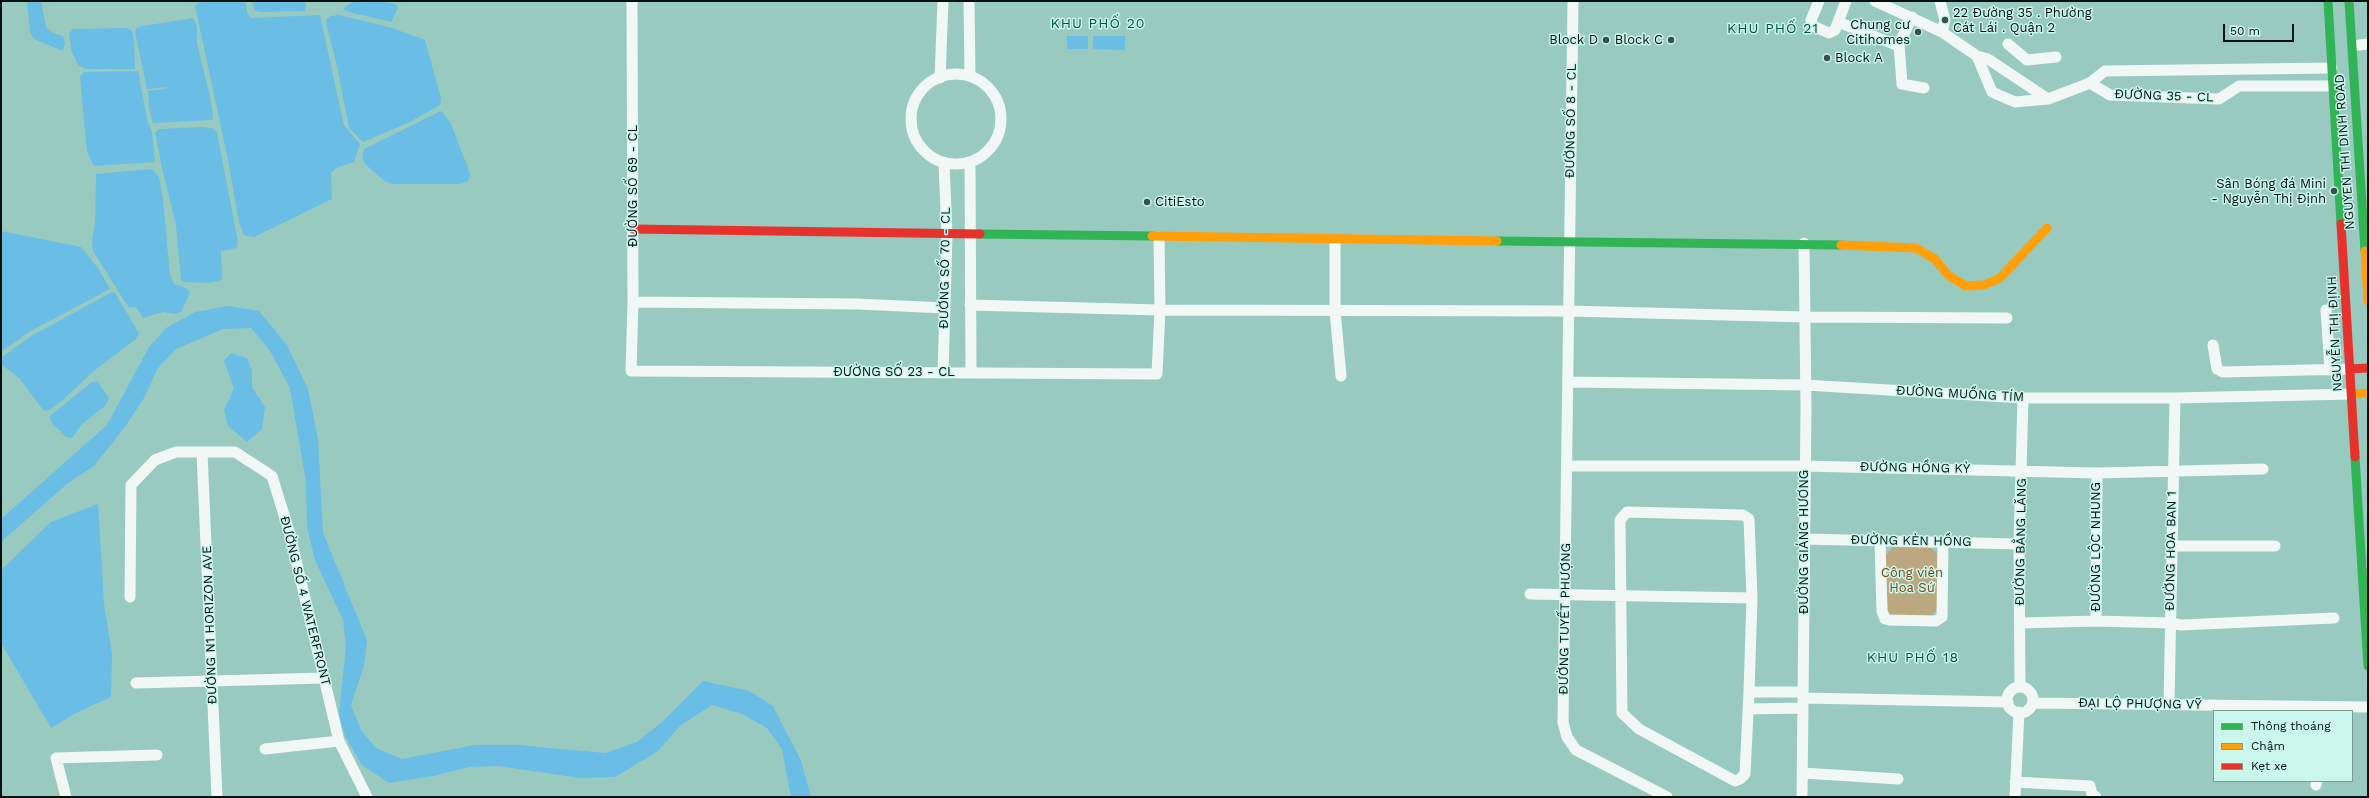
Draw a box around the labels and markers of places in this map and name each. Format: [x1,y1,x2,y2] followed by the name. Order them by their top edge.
[1953,5,2092,36] place label: 22 Đường 35 . Phường Cát Lái . Quận 2
[1940,15,1950,25] marker: 22 Đường 35 . Phường Cát Lái . Quận 2
[1846,17,1910,48] place label: Chung cư Citihomes
[1913,27,1923,37] marker: Chung cư Citihomes
[1549,32,1598,48] place label: Block D
[1615,32,1663,48] place label: Block C
[1601,35,1611,45] marker: Block D
[1666,35,1676,45] marker: Block C
[1835,50,1883,66] place label: Block A
[1822,53,1832,63] marker: Block A
[2211,176,2326,207] place label: Sân Bóng đá Mini - Nguyễn Thị Định
[2329,186,2339,196] marker: Sân Bóng đá Mini - Nguyễn Thị Định
[1155,194,1205,210] place label: CitiEsto
[1142,197,1152,207] marker: CitiEsto

